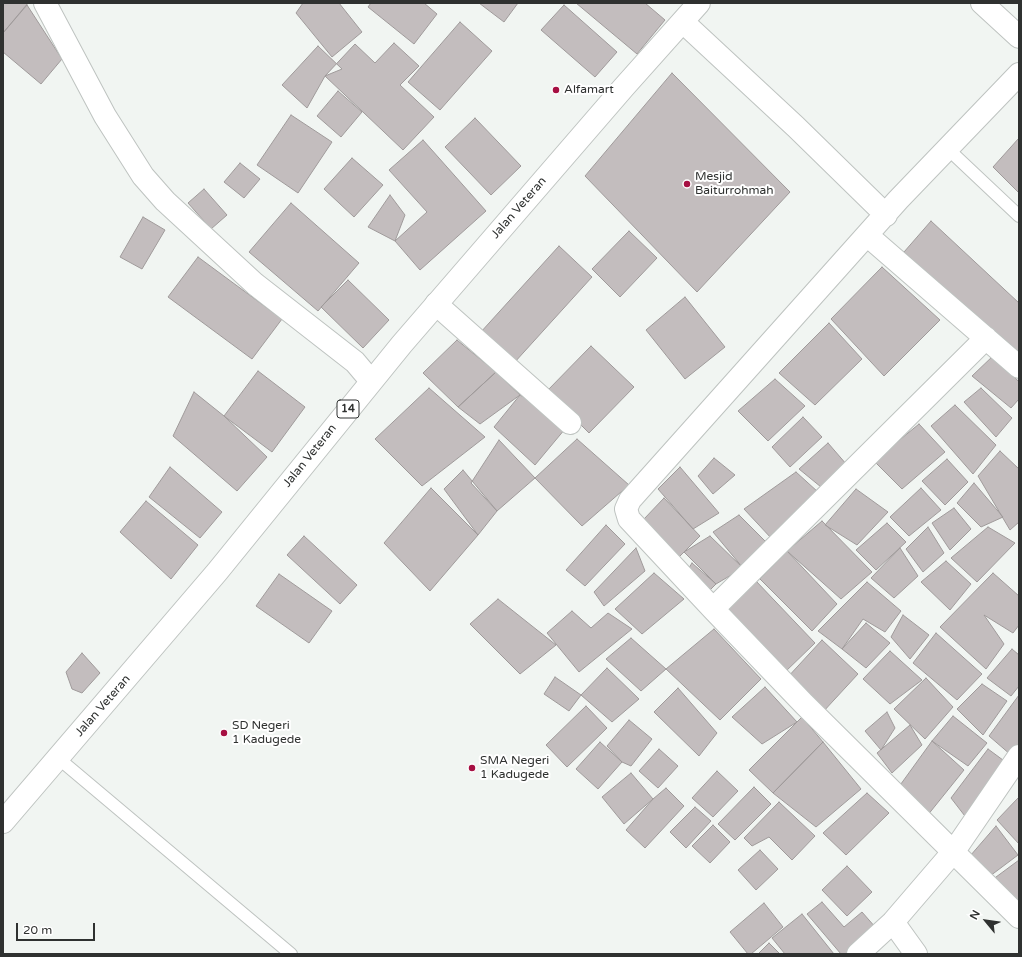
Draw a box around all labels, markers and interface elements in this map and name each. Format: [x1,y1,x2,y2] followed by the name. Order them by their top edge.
[564,83,614,97] place label: Alfamart
[551,85,561,95] marker: Alfamart
[695,170,774,198] place label: Mesjid Baiturrohmah
[488,174,550,242] street label: Jalan Veteran
[682,179,692,189] marker: Mesjid Baiturrohmah
[337,400,359,418] road number: 14
[280,422,340,490] street label: Jalan Veteran
[72,672,134,740] street label: Jalan Veteran
[232,719,301,747] place label: SD Negeri 1 Kadugede
[219,728,229,738] marker: SD Negeri 1 Kadugede
[480,754,549,782] place label: SMA Negeri 1 Kadugede
[467,763,477,773] marker: SMA Negeri 1 Kadugede
[966,901,1006,941] north arrow
[967,908,983,922] text: N
[18,915,97,941] scale bar
[23,923,52,937] text: 20 m

